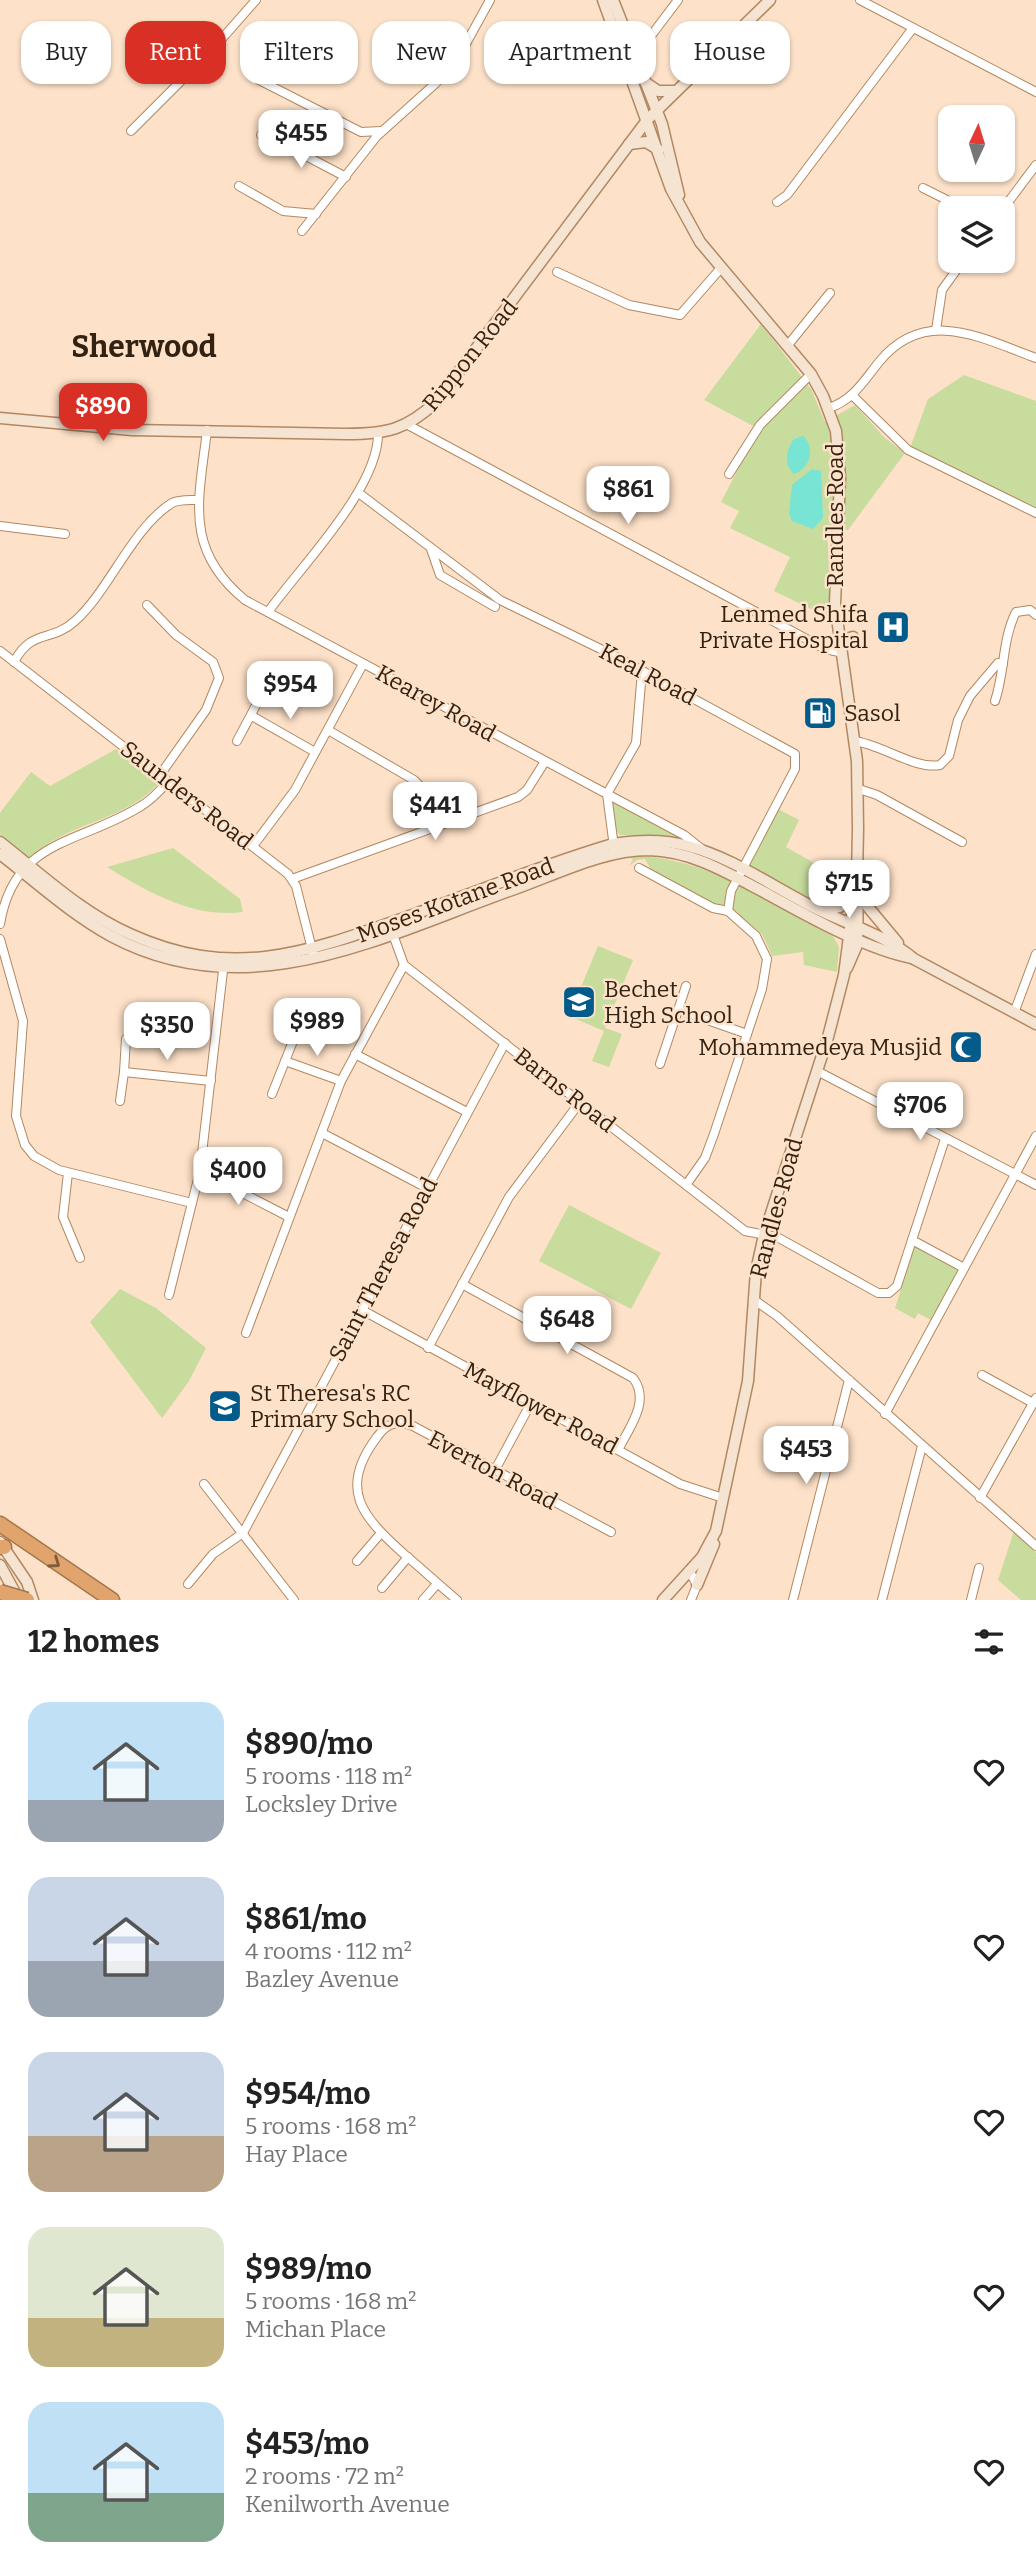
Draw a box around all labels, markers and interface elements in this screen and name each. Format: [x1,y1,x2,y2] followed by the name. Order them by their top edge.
[21,21,111,84] chip: Buy
[125,21,226,84] chip: Rent
[240,21,358,84] chip: Filters
[372,21,470,84] chip: New
[484,21,656,84] chip: Apartment
[670,21,790,84] chip: House
[938,105,1015,182] north arrow
[938,105,1015,273] map controls
[260,110,342,170] pin: $455
[274,119,328,147] text: $455
[938,196,1015,273] button: layers
[416,293,524,416] street label: Rippon Road
[71,329,217,365] district label: Sherwood
[62,384,144,443] pin: $890
[75,392,131,420] text: $890
[821,442,849,587] street label: Randles Road
[587,466,669,526] pin: $861
[602,475,654,503] text: $861
[699,600,868,654] place label: Lenmed Shifa Private Hospital
[874,608,912,646] hospital icon: Lenmed Shifa Private Hospital
[595,637,702,711] street label: Keal Road
[371,659,501,748] street label: Kearey Road
[249,662,331,721] pin: $954
[263,670,317,698] text: $954
[801,694,839,732] fuel station icon: Sasol
[844,699,901,727] place label: Sasol
[115,735,259,856] street label: Saunders Road
[394,782,476,842] pin: $441
[409,791,461,819] text: $441
[353,851,558,949] street label: Moses Kotane Road
[808,860,890,920] pin: $715
[825,869,873,897] text: $715
[604,975,733,1029] place label: Bechet High School
[560,983,598,1021] school or university icon: Bechet High School
[276,998,358,1058] pin: $989
[126,1002,208,1062] pin: $350
[290,1007,345,1035] text: $989
[140,1011,194,1039] text: $350
[947,1028,985,1066] mosque icon: Mohammedeya Musjid
[698,1033,942,1061] place label: Mohammedeya Musjid
[509,1042,622,1138] street label: Barns Road
[879,1082,961,1142] pin: $706
[893,1091,947,1119] text: $706
[744,1134,808,1281] street label: Randles Road
[197,1148,279,1207] pin: $400
[209,1156,267,1184] text: $400
[323,1172,444,1366] street label: Saint Theresa Road
[526,1296,608,1356] pin: $648
[539,1305,595,1333] text: $648
[459,1356,623,1461] street label: Mayflower Road
[250,1379,415,1433] place label: St Theresa's RC Primary School
[206,1387,244,1425] school or university icon: St Theresa's RC Primary School
[424,1424,563,1516] street label: Everton Road
[765,1426,847,1486] pin: $453
[779,1435,833,1463] text: $453
[47,1555,60,1567] one-way arrow
[970,1623,1008,1661] icon: filters
[28,1624,159,1660] text: 12 homes
[245,1726,373,1762] text: $890/mo
[84,1730,168,1814] icon: home
[970,1753,1008,1791] icon: heart
[245,1762,412,1790] text: 5 rooms · 118 m²
[245,1790,398,1818] text: Locksley Drive
[245,1901,367,1937] text: $861/mo
[84,1905,168,1989] icon: home
[970,1928,1008,1966] icon: heart
[245,1937,412,1965] text: 4 rooms · 112 m²
[245,1965,399,1993] text: Bazley Avenue
[245,2076,371,2112] text: $954/mo
[84,2080,168,2164] icon: home
[970,2103,1008,2141] icon: heart
[245,2112,416,2140] text: 5 rooms · 168 m²
[245,2140,348,2168] text: Hay Place
[245,2251,372,2287] text: $989/mo
[84,2255,168,2339] icon: home
[970,2278,1008,2316] icon: heart
[245,2287,416,2315] text: 5 rooms · 168 m²
[245,2315,386,2343] text: Michan Place
[245,2426,369,2462] text: $453/mo
[84,2430,168,2514] icon: home
[970,2453,1008,2491] icon: heart
[245,2462,404,2490] text: 2 rooms · 72 m²
[245,2490,450,2518] text: Kenilworth Avenue

